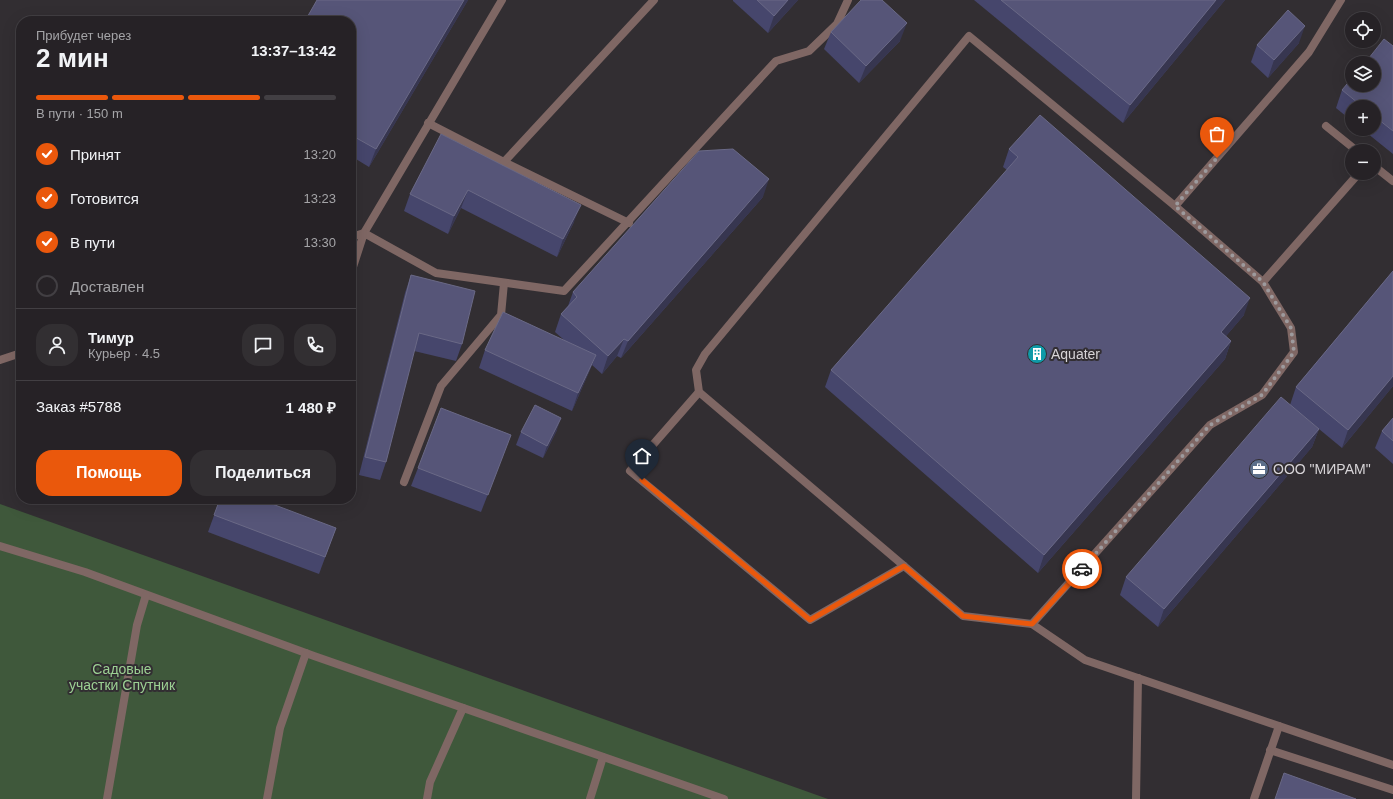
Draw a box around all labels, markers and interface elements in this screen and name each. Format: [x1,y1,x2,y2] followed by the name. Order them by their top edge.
[1345,12,1381,180] map controls
[1345,12,1381,48] button: locate
[36,28,131,43] text: Прибудет через
[251,42,336,59] text: 13:37–13:42
[36,43,109,73] text: 2 мин
[1345,56,1381,92] button: layers
[1345,100,1381,136] button: +
[36,106,123,121] text: В пути · 150 m
[1200,117,1234,158] pin
[1206,123,1228,145] icon: bag
[36,143,58,165] icon: check
[1345,144,1381,180] button: −
[70,146,121,163] text: Принят
[303,147,336,162] text: 13:20
[36,187,58,209] icon: check
[70,190,139,207] text: Готовится
[303,191,336,206] text: 13:23
[36,231,58,253] icon: check
[70,234,115,251] text: В пути
[303,235,336,250] text: 13:30
[70,278,144,295] text: Доставлен
[36,324,78,366] button: person
[242,324,284,366] button: chat
[294,324,336,366] button: phone
[88,329,134,346] text: Тимур
[1026,343,1048,365] building icon: Aquater
[88,346,160,361] text: Курьер · 4.5
[1051,346,1100,362] place label: Aquater
[36,398,121,415] text: Заказ #5788
[286,399,336,416] text: 1 480 ₽
[625,439,659,480] pin
[631,445,653,467] icon: home
[36,450,182,496] button: Помощь
[190,450,336,496] button: Поделиться
[1248,458,1270,480] office icon: ООО "МИРАМ"
[1273,461,1371,477] place label: ООО "МИРАМ"
[1062,549,1102,589] courier
[1071,558,1093,580] icon: car
[69,661,176,693] park label: Садовые участки Спутник

